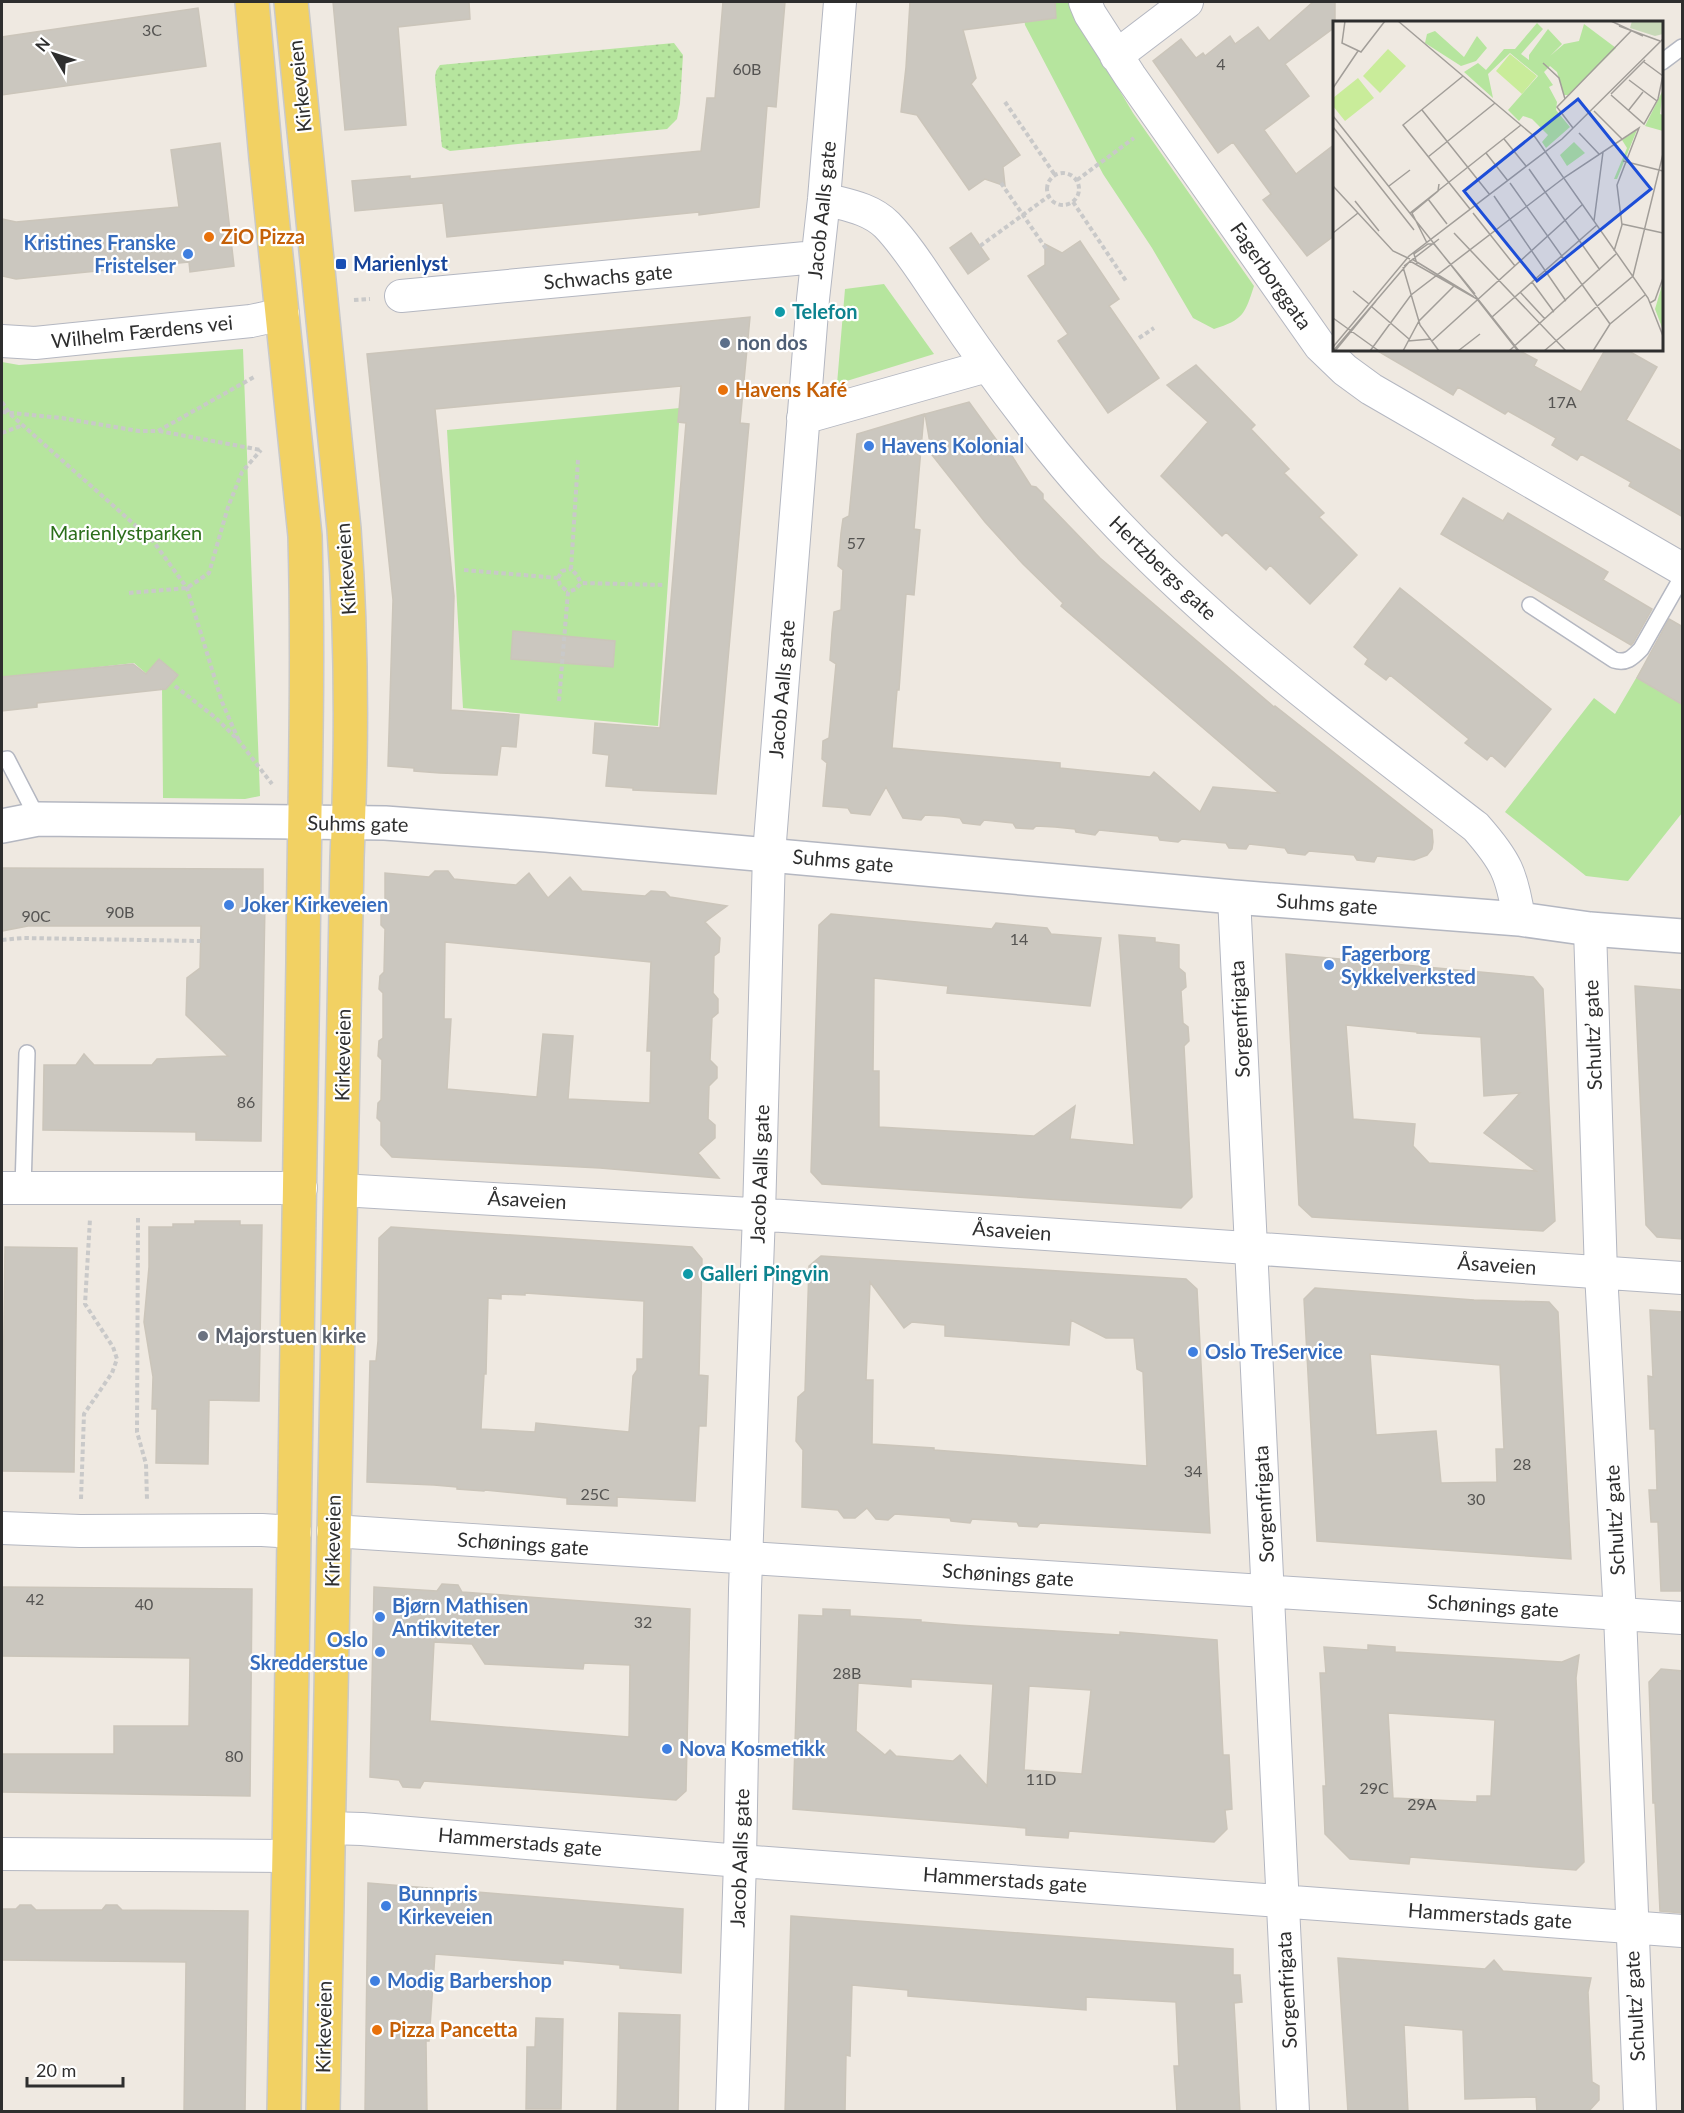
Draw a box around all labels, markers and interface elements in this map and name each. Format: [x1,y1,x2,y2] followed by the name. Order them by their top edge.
[142,20,162,39] house number: 3C
[1333,21,1663,351] inset map
[24,24,84,84] north arrow
[31,33,53,55] text: N
[282,39,316,133] street label: Kirkeveien
[1216,54,1226,73] house number: 4
[733,59,761,78] house number: 60B
[802,140,840,280] street label: Jacob Aalls gate
[1226,217,1318,334] street label: Fagerborggata
[221,224,305,248] place label: ZiO Pizza
[24,230,177,277] place label: Kristines Franske Fristelser
[202,230,216,244] marker: ZiO Pizza
[181,247,195,261] marker: Kristines Franske Fristelser
[353,251,448,275] place label: Marienlyst
[334,257,348,271] marker: Marienlyst
[542,258,673,294] street label: Schwachs gate
[792,299,857,323] place label: Telefon
[773,305,787,319] marker: Telefon
[50,310,234,352] street label: Wilhelm Færdens vei
[737,330,808,354] place label: non dos
[718,336,732,350] marker: non dos
[735,377,847,401] place label: Havens Kafé
[716,383,730,397] marker: Havens Kafé
[1547,392,1577,411] house number: 17A
[881,433,1024,457] place label: Havens Kolonial
[862,439,876,453] marker: Havens Kolonial
[1105,510,1222,625] street label: Hertzbergs gate
[50,520,202,544] park label: Marienlystparken
[330,522,360,616] street label: Kirkeveien
[847,533,865,552] house number: 57
[763,619,799,759] street label: Jacob Aalls gate
[307,810,409,836] street label: Suhms gate
[792,844,894,876] street label: Suhms gate
[1276,888,1378,918] street label: Suhms gate
[241,892,388,916] place label: Joker Kirkeveien
[222,898,236,912] marker: Joker Kirkeveien
[106,902,134,921] house number: 90B
[21,906,51,925] house number: 90C
[1010,929,1028,948] house number: 14
[1341,941,1476,988] place label: Fagerborg Sykkelverksted
[1322,958,1336,972] marker: Fagerborg Sykkelverksted
[1224,960,1254,1078] street label: Sorgenfrigata
[1578,979,1606,1091] street label: Schultz’ gate
[329,1009,355,1101] street label: Kirkeveien
[237,1092,255,1111] house number: 86
[745,1104,773,1244] street label: Jacob Aalls gate
[487,1185,567,1213] street label: Åsaveien
[972,1215,1052,1245] street label: Åsaveien
[1457,1249,1537,1279] street label: Åsaveien
[700,1261,829,1285] place label: Galleri Pingvin
[681,1267,695,1281] marker: Galleri Pingvin
[215,1323,367,1347] place label: Majorstuen kirke
[196,1329,210,1343] marker: Majorstuen kirke
[1205,1339,1343,1363] place label: Oslo TreService
[1186,1345,1200,1359] marker: Oslo TreService
[1248,1445,1278,1563] street label: Sorgenfrigata
[1513,1454,1531,1473] house number: 28
[1184,1461,1202,1480] house number: 34
[1599,1464,1629,1576] street label: Schultz’ gate
[580,1484,610,1503] house number: 25C
[1467,1489,1485,1508] house number: 30
[319,1495,345,1587] street label: Kirkeveien
[456,1526,590,1560] street label: Schønings gate
[941,1557,1075,1591] street label: Schønings gate
[1426,1588,1560,1622] street label: Schønings gate
[26,1589,44,1608] house number: 42
[391,1593,528,1640] place label: Bjørn Mathisen Antikviteter
[135,1594,153,1613] house number: 40
[373,1610,387,1624] marker: Bjørn Mathisen Antikviteter
[634,1612,652,1631] house number: 32
[250,1627,368,1674] place label: Oslo Skredderstue
[373,1645,387,1659] marker: Oslo Skredderstue
[833,1663,861,1682] house number: 28B
[679,1736,826,1760] place label: Nova Kosmetikk
[660,1742,674,1756] marker: Nova Kosmetikk
[225,1746,243,1765] house number: 80
[1026,1769,1056,1788] house number: 11D
[1359,1778,1389,1797] house number: 29C
[725,1788,753,1928] street label: Jacob Aalls gate
[1407,1794,1437,1813] house number: 29A
[437,1822,603,1860] street label: Hammerstads gate
[922,1861,1088,1897] street label: Hammerstads gate
[398,1881,493,1928] place label: Bunnpris Kirkeveien
[1407,1897,1573,1933] street label: Hammerstads gate
[379,1899,393,1913] marker: Bunnpris Kirkeveien
[1271,1931,1301,2049] street label: Sorgenfrigata
[1619,1950,1649,2062] street label: Schultz’ gate
[387,1968,552,1992] place label: Modig Barbershop
[368,1974,382,1988] marker: Modig Barbershop
[310,1981,336,2073] street label: Kirkeveien
[389,2017,518,2041] place label: Pizza Pancetta
[370,2023,384,2037] marker: Pizza Pancetta
[27,2050,123,2088] scale bar
[36,2059,76,2081] text: 20 m

